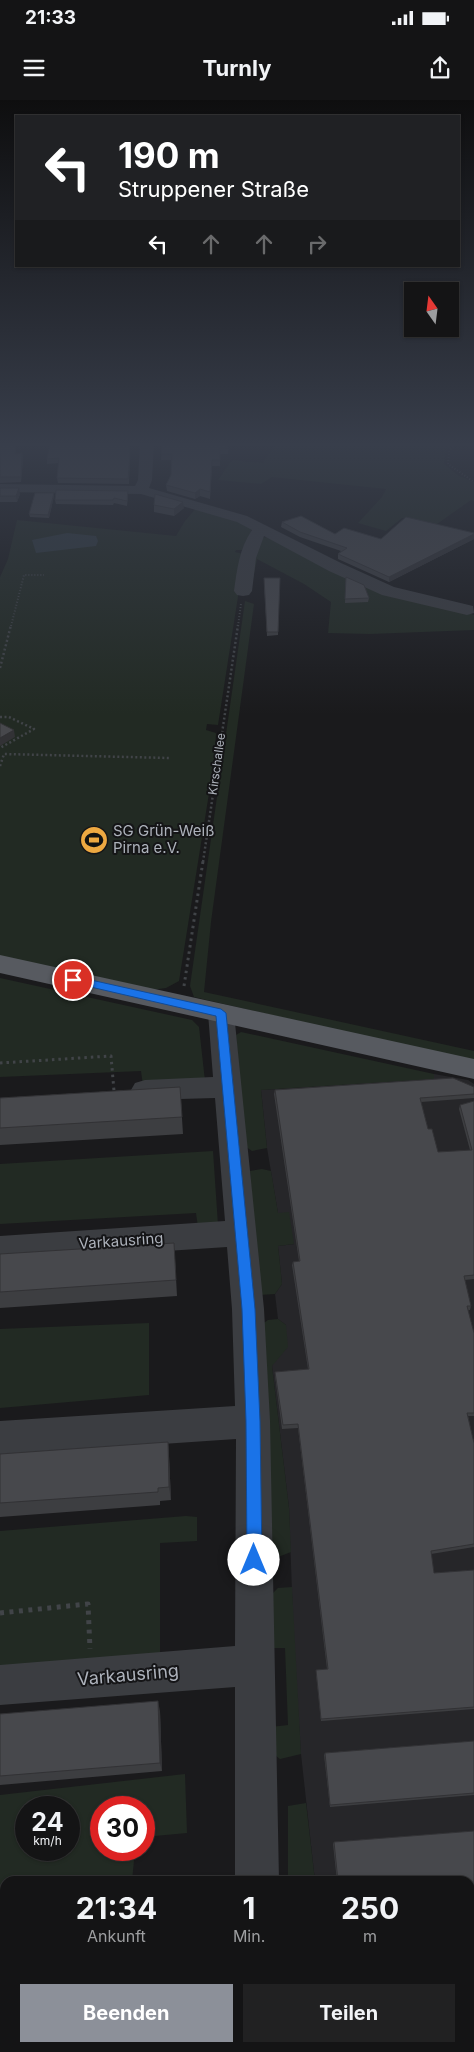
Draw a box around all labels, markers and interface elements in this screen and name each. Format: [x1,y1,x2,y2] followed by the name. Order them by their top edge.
[25,6,76,29] text: 21:33
[20,54,48,82] icon: menu
[426,54,454,82] icon: share
[202,55,272,81] text: Turnly
[118,134,220,176] text: 190 m
[35,135,100,200] icon: left
[118,176,309,202] text: Struppener Straße
[144,230,172,258] icon: left
[197,230,225,258] icon: ahead
[250,230,278,258] icon: ahead
[303,230,331,258] icon: right
[404,282,459,338] north arrow
[404,282,459,337] map controls
[205,732,228,796] street label: Kirschallee
[113,821,214,857] place label: SG Grün-Weiß Pirna e.V.
[79,825,109,855] sports icon: SG Grün-Weiß Pirna e.V.
[52,959,94,1001] pin
[59,966,87,994] icon: arrive
[78,1228,164,1253] street label: Varkausring
[227,1533,279,1585] position arrow
[76,1660,180,1689] street label: Varkausring
[90,1796,155,1861] speed limit sign: 30
[31,1807,64,1837] text: 24
[33,1833,62,1848] text: km/h
[76,1890,157,1926] text: 21:34
[243,1890,256,1926] text: 1
[341,1890,399,1926] text: 250
[87,1926,146,1946] text: Ankunft
[233,1926,265,1946] text: Min.
[363,1926,377,1946] text: m
[20,1984,233,2042] button: Beenden
[243,1984,455,2042] button: Teilen

